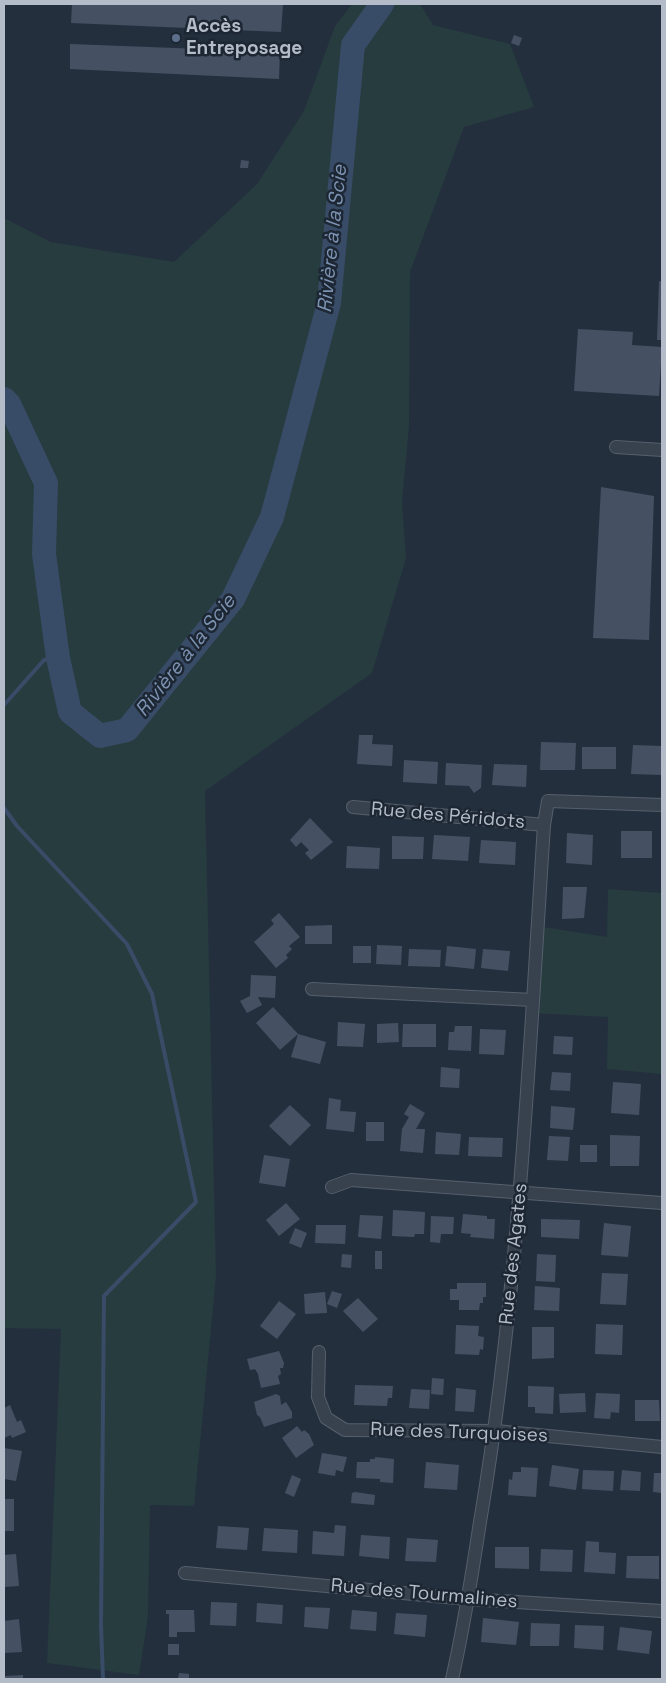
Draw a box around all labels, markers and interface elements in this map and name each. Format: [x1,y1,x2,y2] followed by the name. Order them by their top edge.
[186,16,302,60] place label: Accès Entreposage
[170,32,182,44] marker: Accès Entreposage
[313,164,353,314] water label: Rivière à la Scie
[131,590,241,722] water label: Rivière à la Scie
[370,798,526,834] street label: Rue des Péridots
[495,1182,533,1326] street label: Rue des Agates
[370,1419,548,1447] street label: Rue des Turquoises
[330,1574,518,1614] street label: Rue des Tourmalines

